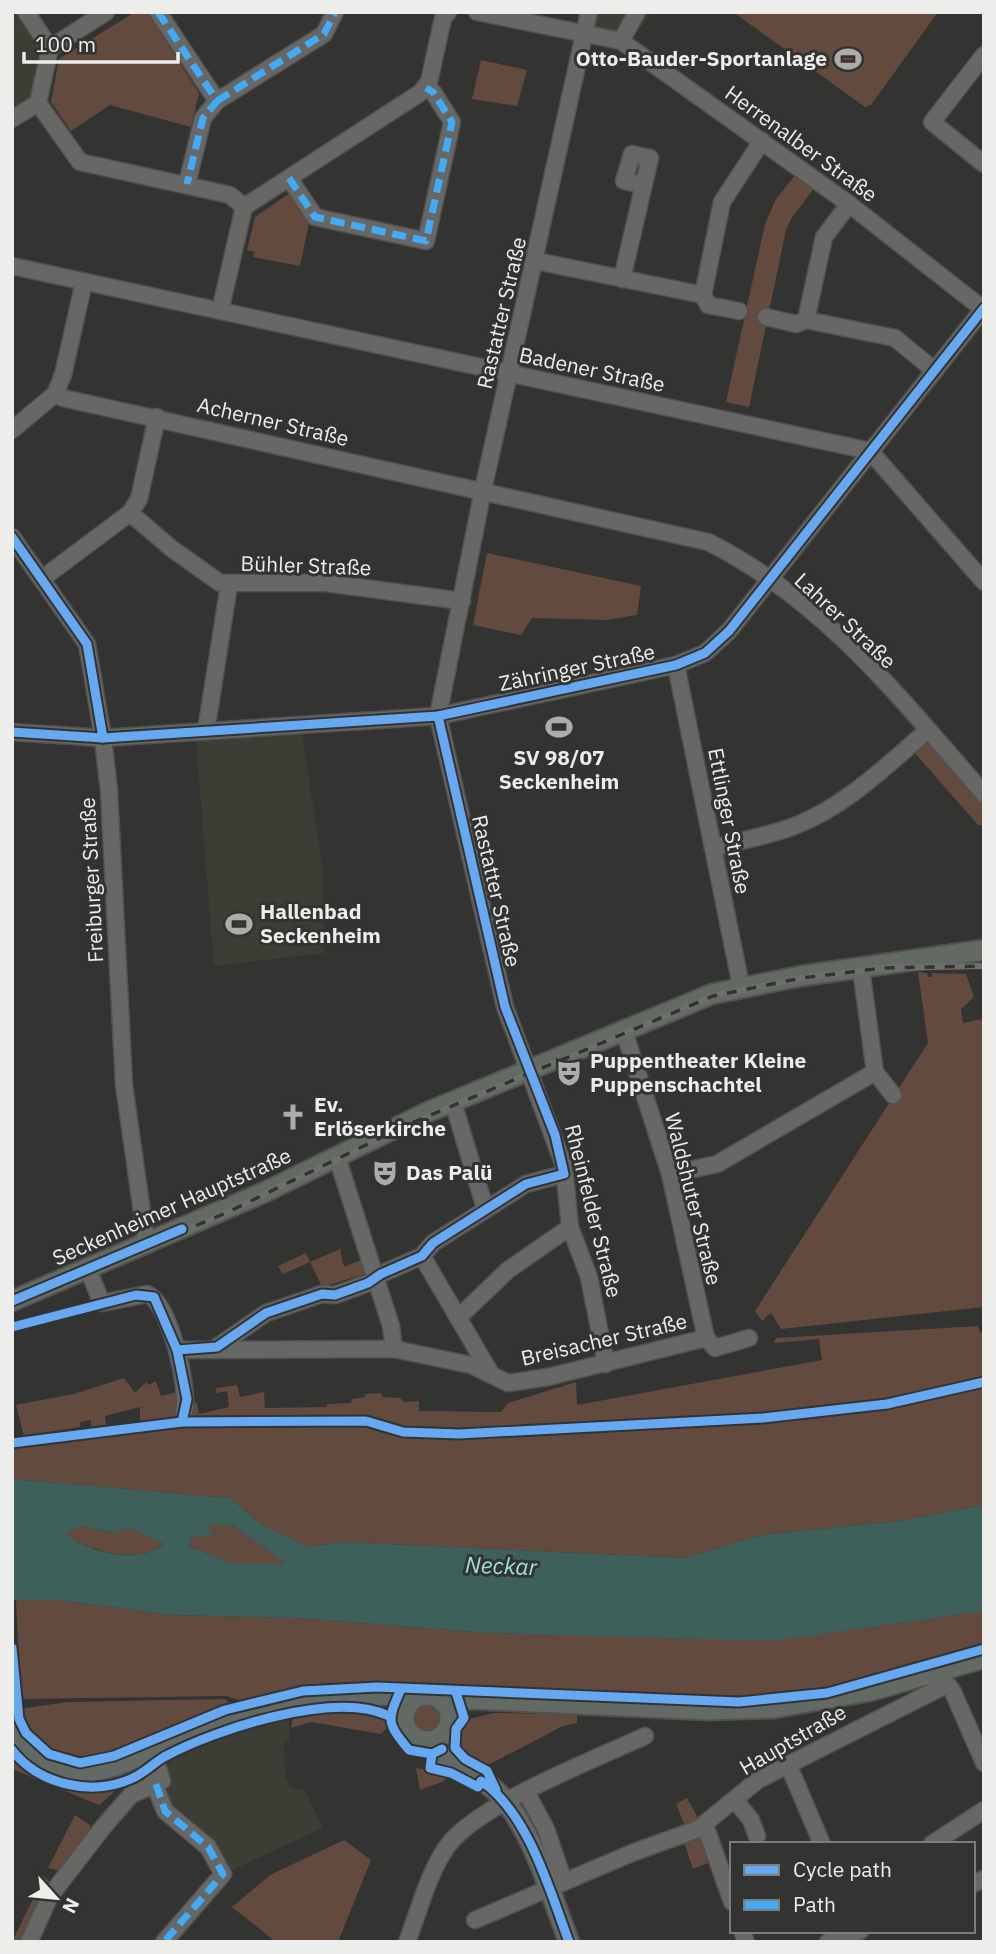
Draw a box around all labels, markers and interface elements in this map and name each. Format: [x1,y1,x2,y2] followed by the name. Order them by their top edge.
[24,21,178,65] scale bar
[35,30,96,58] text: 100 m
[576,44,827,72] place label: Otto-Bauder-Sportanlage
[833,44,863,74] sports icon: Otto-Bauder-Sportanlage
[720,78,883,208] street label: Herrenalber Straße
[470,234,532,392] street label: Rastatter Straße
[517,340,668,398] street label: Badener Straße
[195,390,352,452] street label: Acherner Straße
[240,549,372,581] street label: Bühler Straße
[789,566,902,674] street label: Lahrer Straße
[496,637,657,697] street label: Zähringer Straße
[544,712,574,742] sports icon: SV 98/07 Seckenheim
[499,743,619,795] place label: SV 98/07 Seckenheim
[702,745,758,896] street label: Ettlinger Straße
[73,797,109,963] street label: Freiburger Straße
[466,812,528,970] street label: Rastatter Straße
[260,897,381,949] place label: Hallenbad Seckenheim
[224,909,254,939] sports icon: Hallenbad Seckenheim
[590,1046,807,1098] place label: Puppentheater Kleine Puppenschachtel
[554,1058,584,1088] theatre icon: Puppentheater Kleine Puppenschachtel
[314,1090,446,1142] place label: Ev. Erlöserkirche
[278,1102,308,1132] church icon: Ev. Erlöserkirche
[659,1110,729,1288] street label: Waldshuter Straße
[559,1121,629,1300] street label: Rheinfelder Straße
[48,1141,295,1271] street label: Seckenheimer Hauptstraße
[370,1158,400,1188] theatre icon: Das Palü
[406,1158,492,1186] place label: Das Palü
[518,1306,690,1372] street label: Breisacher Straße
[465,1549,538,1581] water label: Neckar
[734,1697,851,1781] street label: Hauptstraße
[730,1842,975,1933] legend
[793,1855,892,1883] text: Cycle path
[21,1863,91,1933] north arrow
[793,1890,836,1918] text: Path
[57,1894,85,1917] text: N

